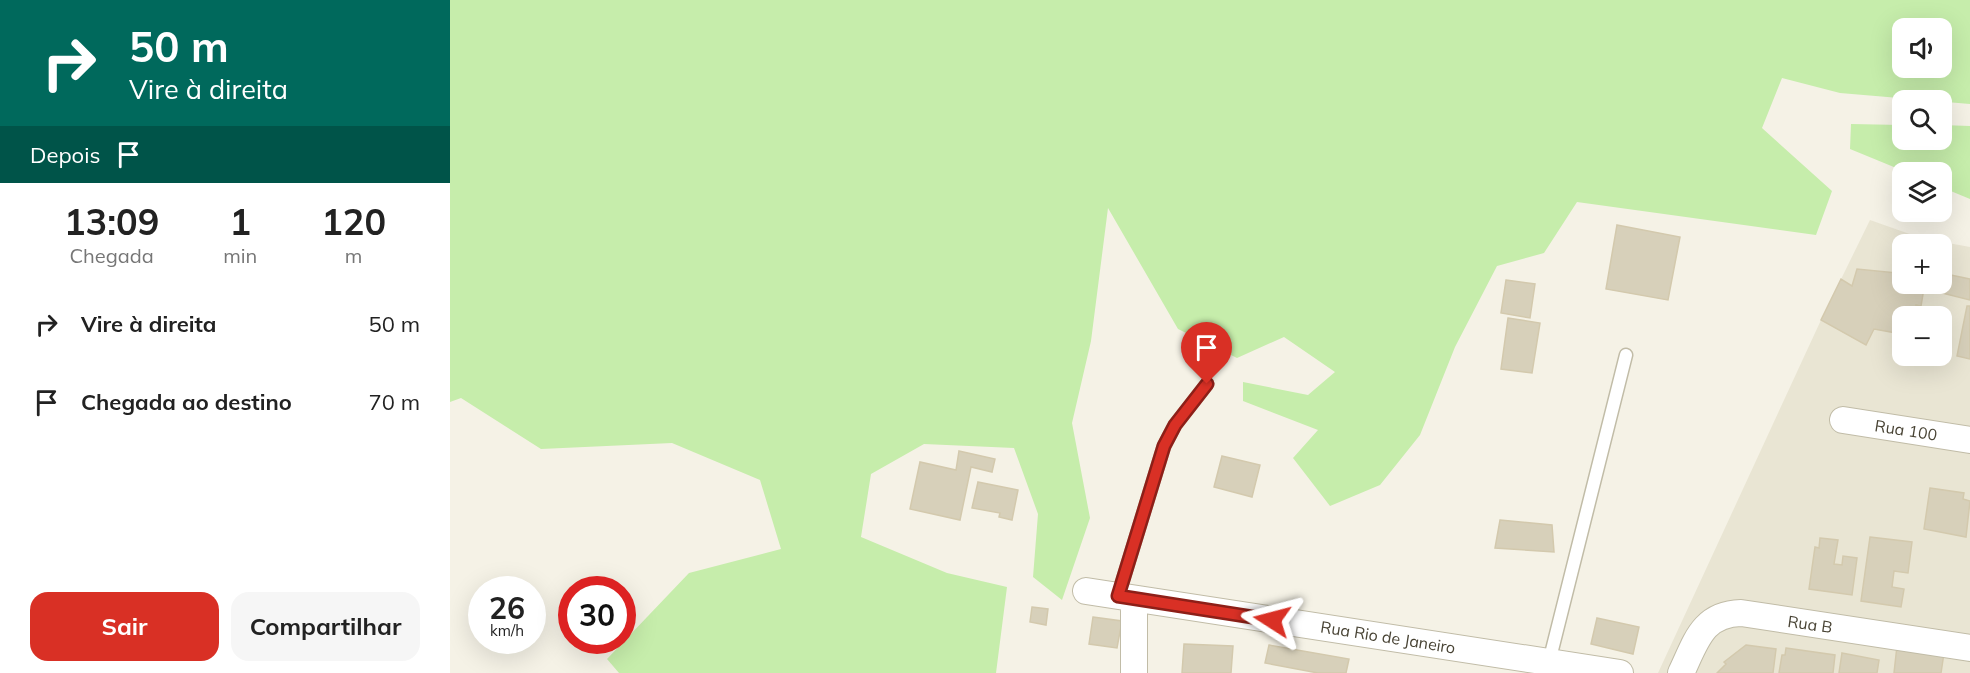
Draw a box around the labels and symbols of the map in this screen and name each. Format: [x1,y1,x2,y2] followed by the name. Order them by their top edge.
[1181,322,1232,384] pin
[1873,415,1939,445] street label: Rua 100
[558,576,636,654] speed limit sign: 30
[1240,588,1304,652] position arrow
[1786,611,1834,637] street label: Rua B
[1319,616,1457,658] street label: Rua Rio de Janeiro

